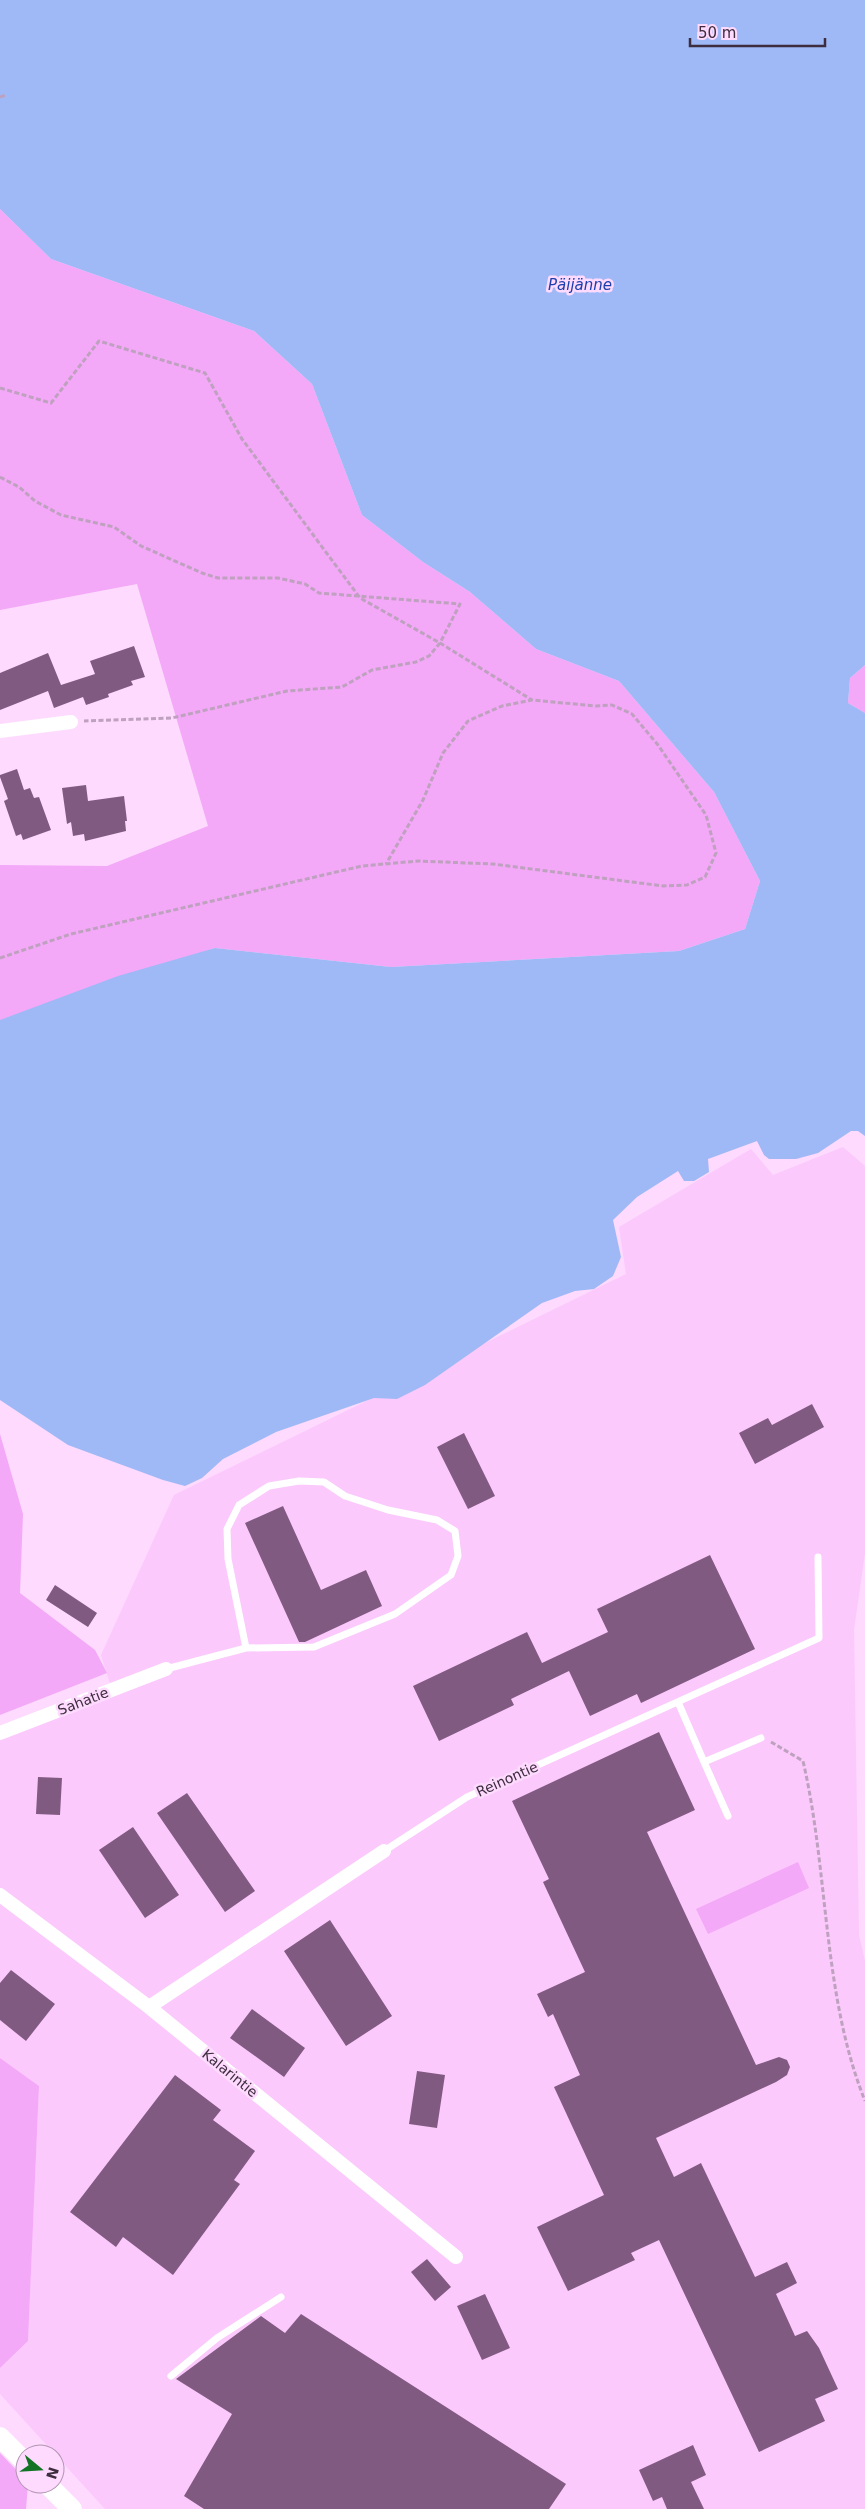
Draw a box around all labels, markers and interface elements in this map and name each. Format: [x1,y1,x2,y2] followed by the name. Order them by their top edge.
[690,15,825,47] scale bar
[698,24,736,42] text: 50 m
[548,276,612,294] water label: Päijänne
[55,1684,111,1718] street label: Sahatie
[474,1758,540,1800] street label: Reinontie
[199,2046,261,2100] street label: Kalarintie
[15,2444,65,2494] north arrow
[43,2465,62,2481] text: N

